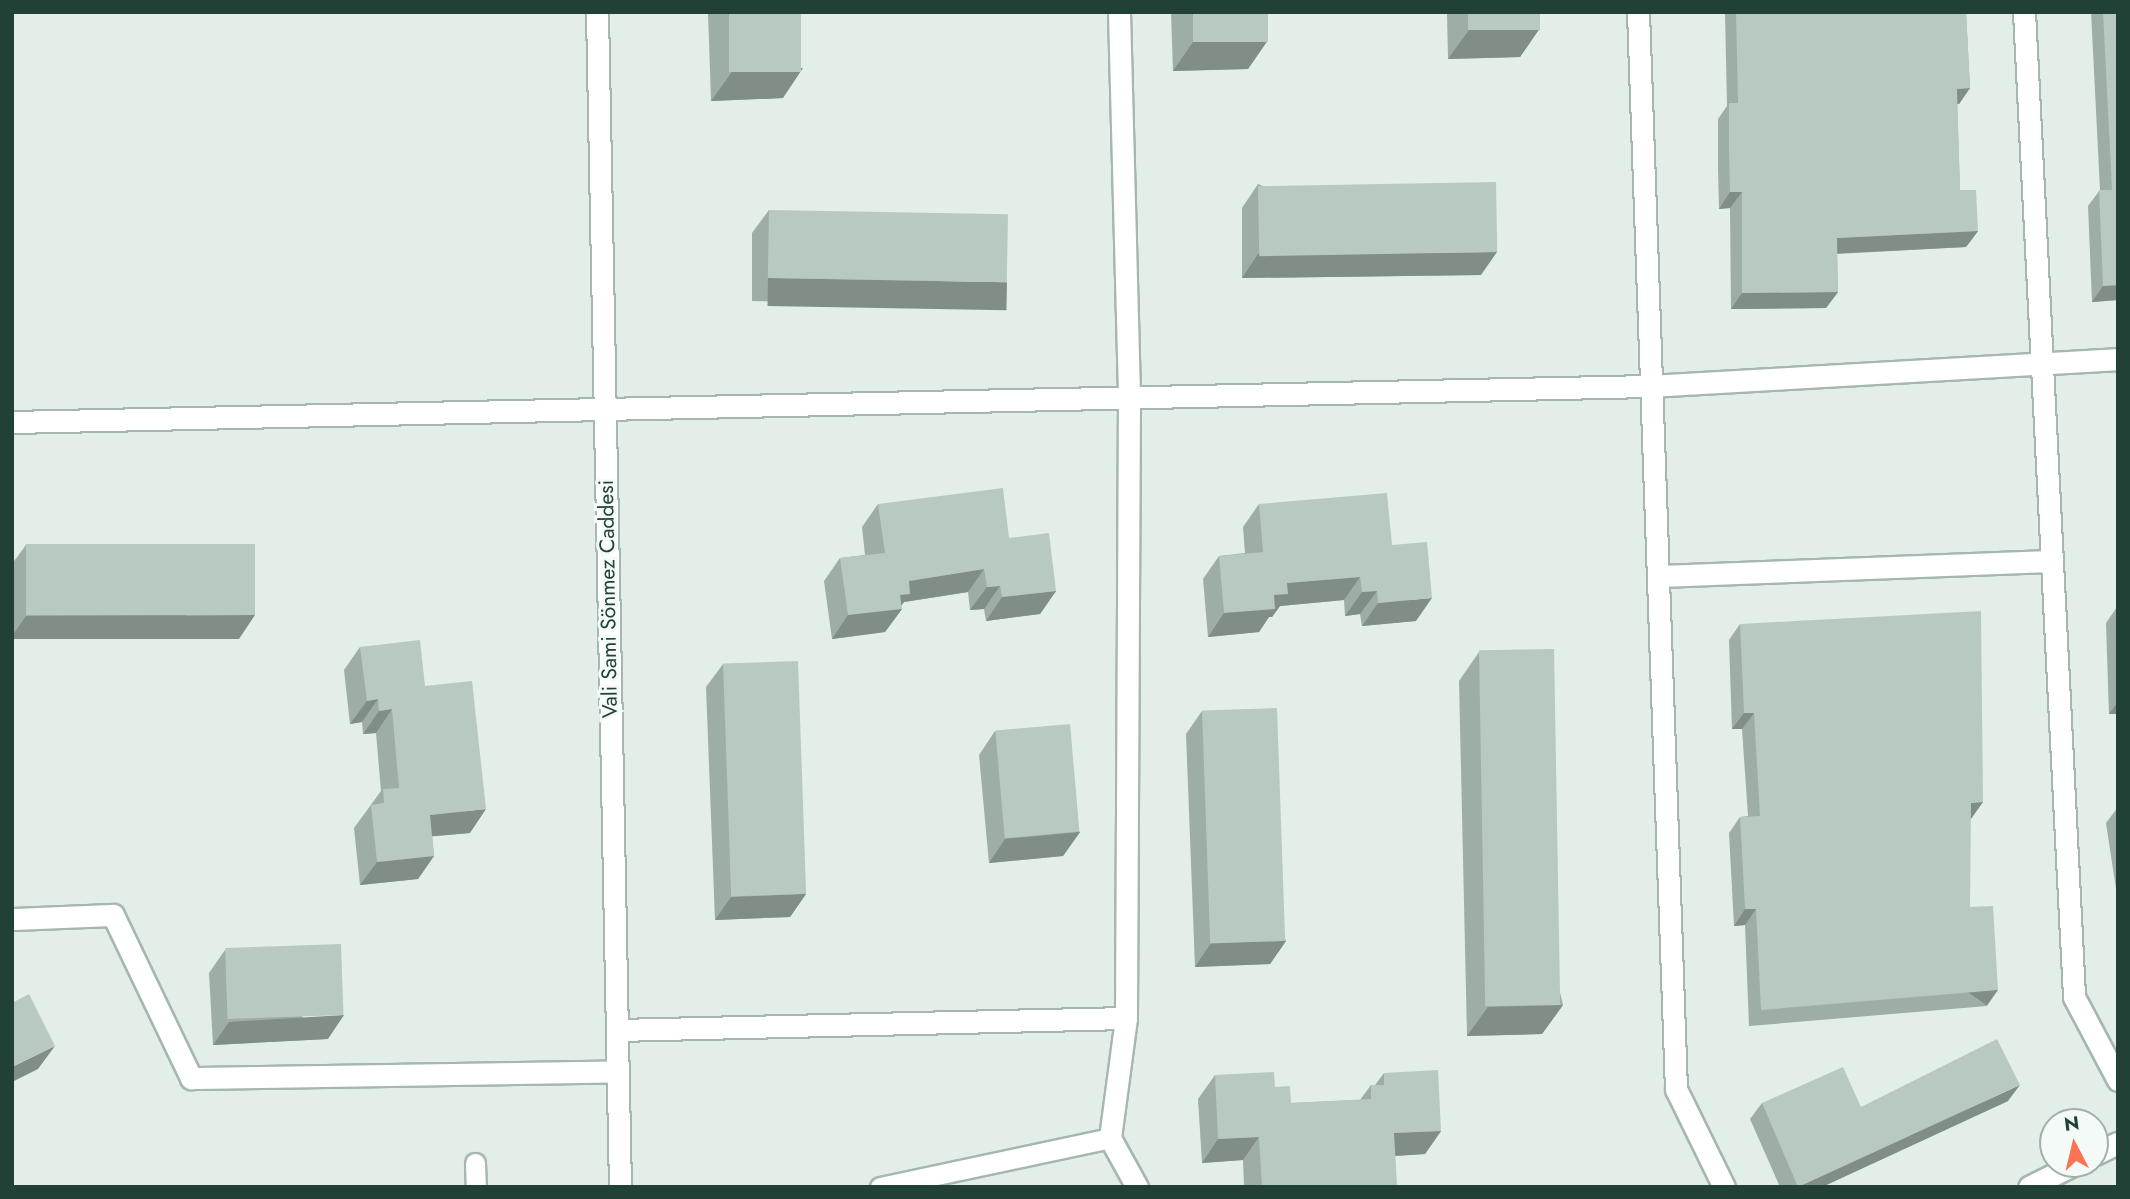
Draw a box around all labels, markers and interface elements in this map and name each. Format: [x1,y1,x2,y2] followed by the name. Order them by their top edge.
[593,480,623,718] street label: Vali Sami Sönmez Caddesi
[2039,1108,2109,1178] north arrow
[2062,1109,2081,1138] text: N

